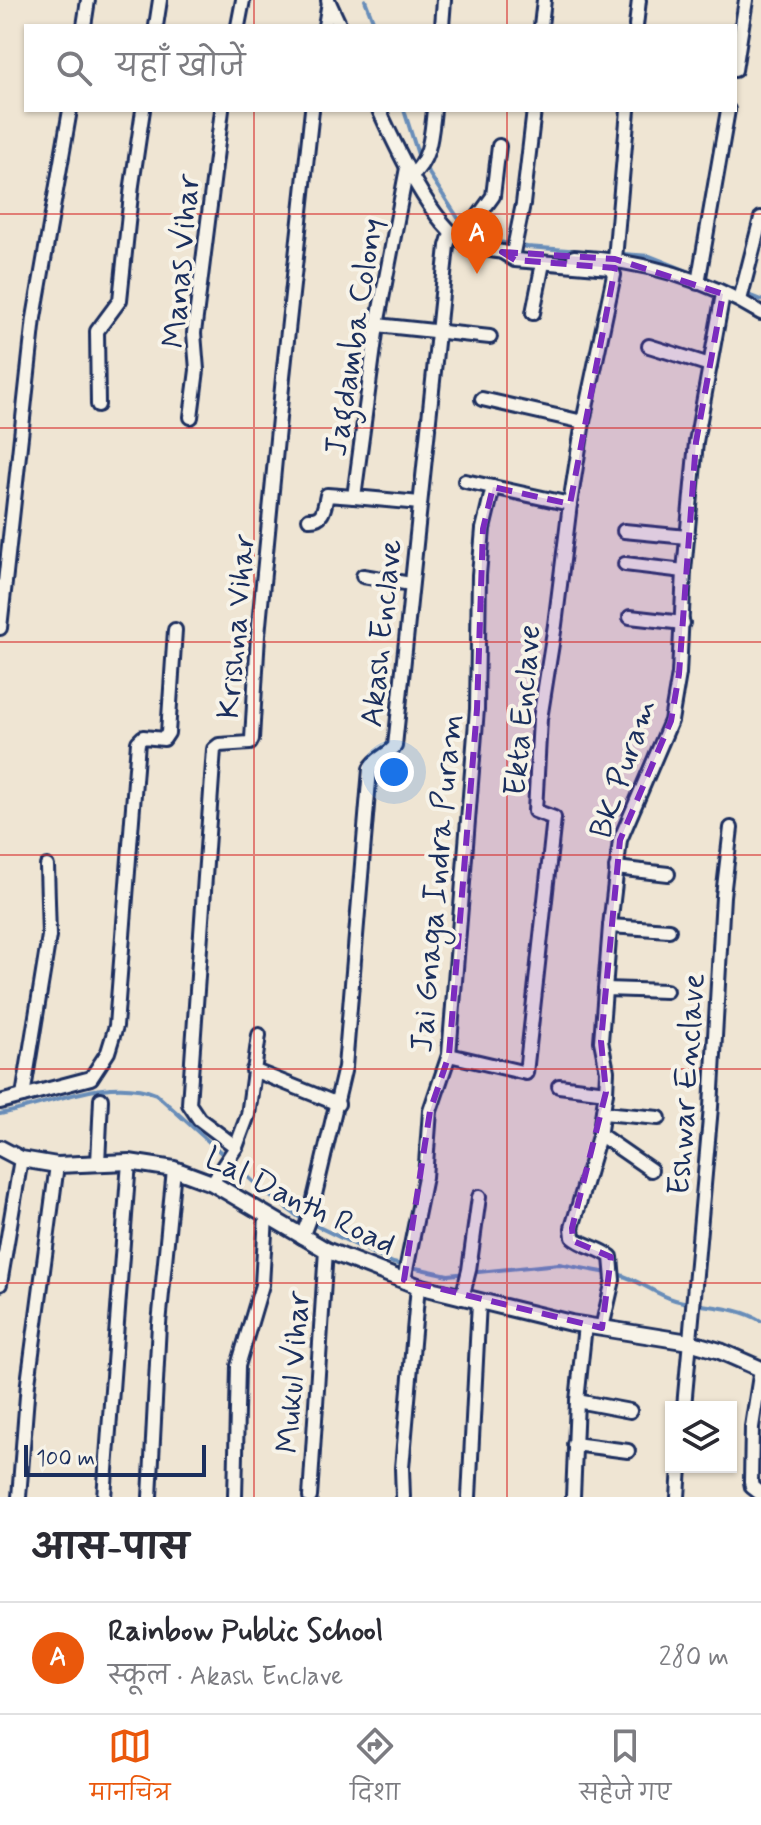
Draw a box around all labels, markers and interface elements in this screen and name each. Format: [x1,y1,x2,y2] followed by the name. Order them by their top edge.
[24,24,737,112] search box
[52,46,96,90] icon: search
[116,48,245,87] text: यहाँ खोजें
[153,172,211,350] street label: Manas Vihar
[451,208,503,274] pin: A
[315,215,397,460] street label: Jagdamba Colony
[208,532,266,721] street label: Krishna Vihar
[351,537,413,729] street label: Akash Enclave
[495,623,551,798] street label: Ekta Enclave
[580,693,667,844] street label: BK Puram
[401,712,475,1054] street label: Jai Gnaga Indra Puram
[374,752,414,792] your location
[658,972,716,1197] street label: Eshwar Enclave
[198,1138,402,1266] street label: Lal Danth Road
[267,1289,321,1455] street label: Mukul Vihar
[665,1401,737,1473] map controls
[665,1401,737,1473] button: layers
[24,1441,206,1477] scale bar
[36,1445,95,1473] text: 100 m
[32,1526,189,1571] text: आस-पास
[108,1612,383,1651] text: Rainbow Public School
[49,1641,67,1675] text: A
[659,1641,729,1675] text: 280 m
[108,1660,343,1694] text: स्कूल · Akash Enclave
[90,1724,170,1817] tab: मानचित्र
[350,1724,400,1817] tab: दिशा
[580,1724,671,1817] tab: सहेजे गए

